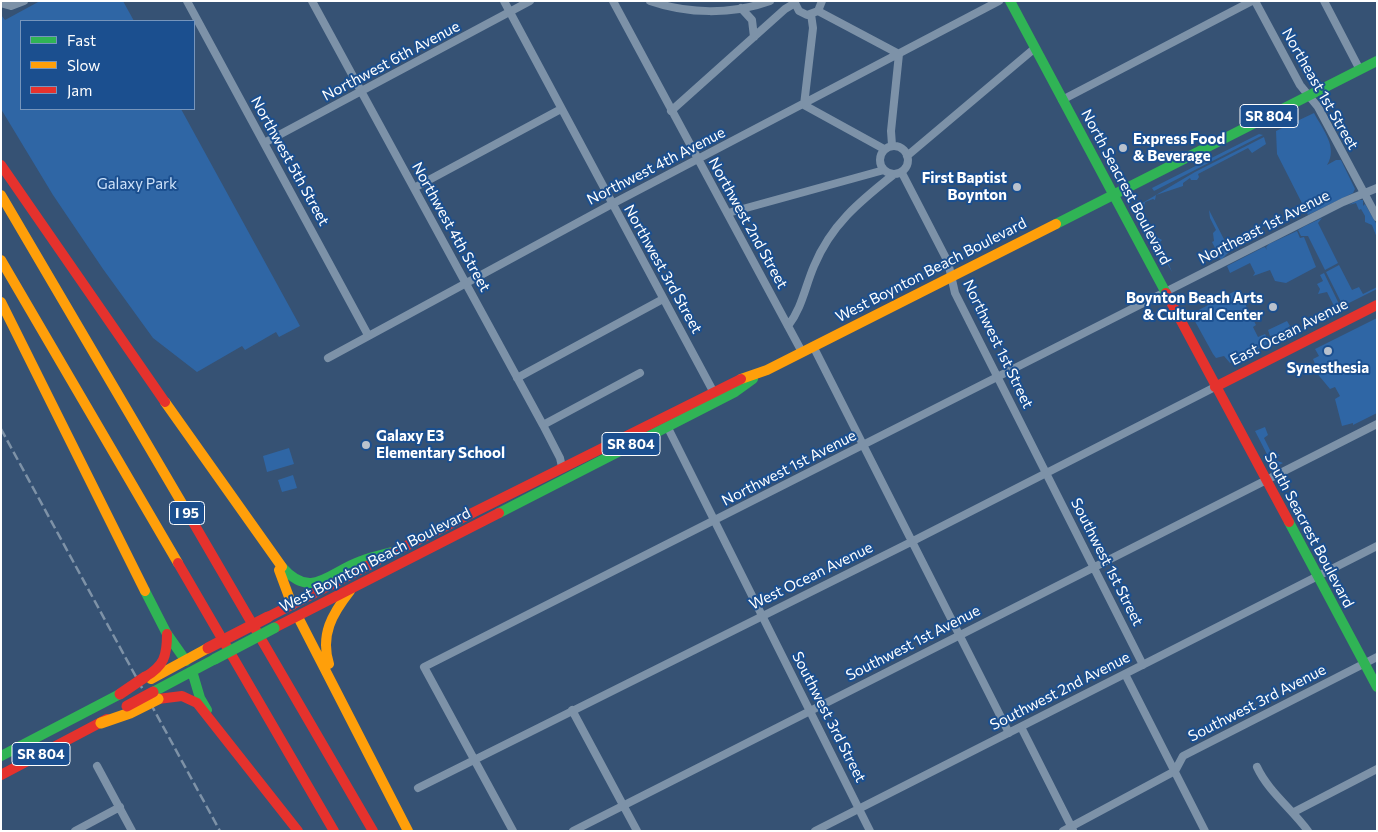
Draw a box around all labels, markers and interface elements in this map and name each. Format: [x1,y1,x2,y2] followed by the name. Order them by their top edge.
[319,17,463,105] street label: Northwest 6th Avenue
[20,20,195,110] legend
[1278,25,1362,153] street label: Northeast 1st Street
[67,31,96,49] text: Fast
[67,56,100,74] text: Slow
[67,81,92,99] text: Jam
[247,93,333,229] street label: Northwest 5th Street
[1240,104,1298,128] road number: SR 804
[1077,106,1175,268] street label: North Seacrest Boulevard
[584,123,728,209] street label: Northwest 4th Avenue
[1133,130,1225,165] place label: Express Food & Beverage
[1117,142,1129,154] marker: Express Food & Beverage
[704,154,792,292] street label: Northwest 2nd Street
[408,159,494,295] street label: Northwest 4th Street
[922,169,1007,204] place label: First Baptist Boynton
[97,175,177,193] park label: Galaxy Park
[1011,181,1023,193] marker: First Baptist Boynton
[1195,186,1333,268] street label: Northeast 1st Avenue
[620,201,706,337] street label: Northwest 3rd Street
[833,214,1029,326] street label: West Boynton Beach Boulevard
[959,277,1037,411] street label: Northwest 1st Street
[1126,289,1263,324] place label: Boynton Beach Arts & Cultural Center
[1227,295,1351,369] street label: East Ocean Avenue
[1267,301,1279,313] marker: Boynton Beach Arts & Cultural Center
[1322,345,1334,357] marker: Synesthesia
[1287,359,1369,377] place label: Synesthesia
[719,426,859,510] street label: Northwest 1st Avenue
[376,427,505,462] place label: Galaxy E3 Elementary School
[602,432,660,456] road number: SR 804
[360,439,372,451] marker: Galaxy E3 Elementary School
[1260,449,1358,611] street label: South Seacrest Boulevard
[1067,495,1147,629] street label: Southwest 1st Street
[170,502,204,524] road number: I 95
[277,504,473,616] street label: West Boynton Beach Boulevard
[746,538,876,614] street label: West Ocean Avenue
[843,601,983,685] street label: Southwest 1st Avenue
[987,648,1133,734] street label: Southwest 2nd Avenue
[788,649,870,785] street label: Southwest 3rd Street
[1185,660,1329,746] street label: Southwest 3rd Avenue
[12,742,70,766] road number: SR 804

